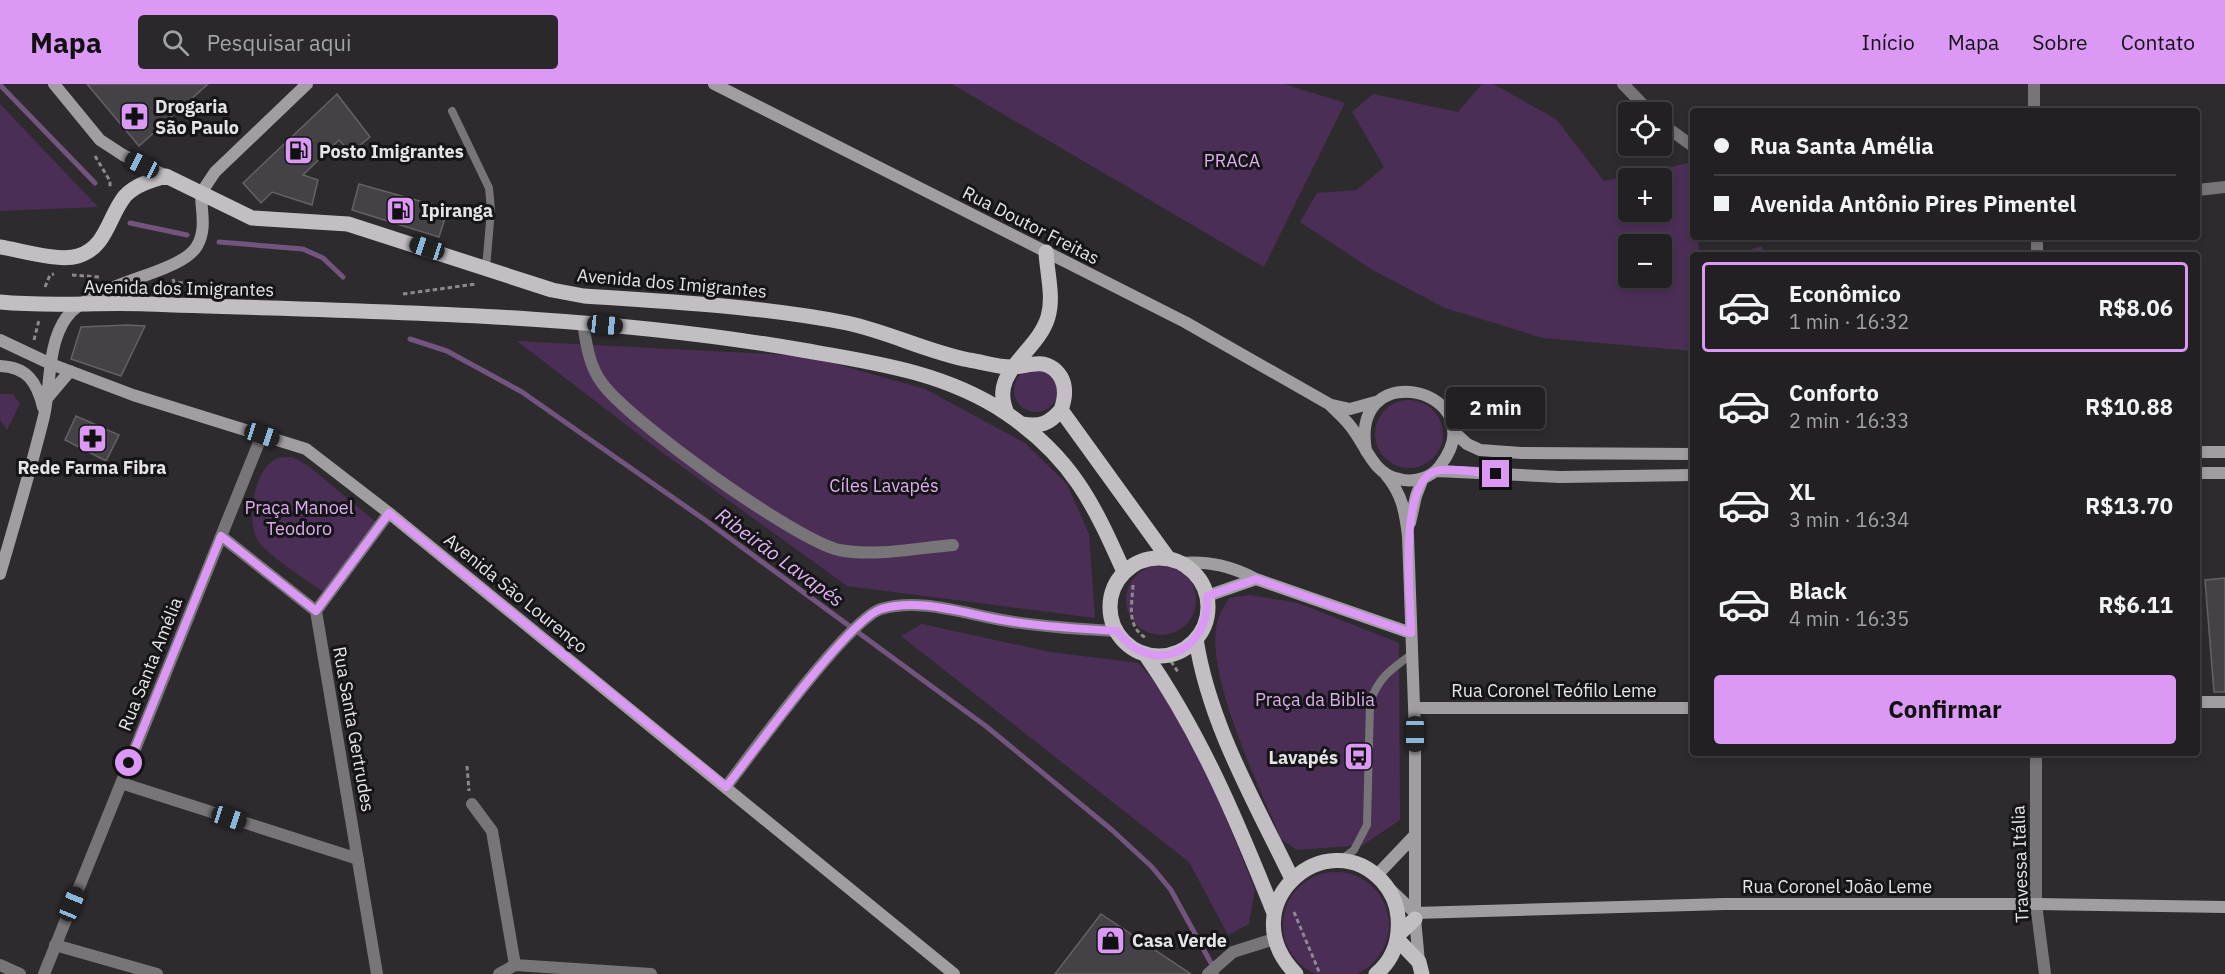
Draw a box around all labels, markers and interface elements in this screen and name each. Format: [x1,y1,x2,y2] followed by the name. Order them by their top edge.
[138,15,558,69] search box
[30,24,102,61] text: Mapa
[159,26,192,59] icon: search
[207,28,352,57] text: Pesquisar aqui
[1862,28,1915,56] text: Início
[1948,28,1999,56] text: Mapa
[2032,28,2088,56] text: Sobre
[2121,28,2195,56] text: Contato
[155,95,239,139] place label: Drogaria São Paulo
[118,100,150,132] pharmacy icon: Drogaria São Paulo
[1618,102,1672,288] map controls
[1618,102,1672,156] button: locate
[1750,131,1934,160] text: Rua Santa Amélia
[282,135,314,167] fuel station icon: Posto Imigrantes
[319,140,464,163] place label: Posto Imigrantes
[122,149,162,181] car
[1204,149,1261,172] park label: PRACA
[1618,168,1672,222] button: +
[959,181,1103,269] street label: Rua Doutor Freitas
[1750,189,2076,218] text: Avenida Antônio Pires Pimentel
[384,194,416,226] fuel station icon: Ipiranga
[421,199,493,222] place label: Ipiranga
[407,234,447,262] car
[1618,234,1672,288] button: −
[576,263,768,303] street label: Avenida dos Imigrantes
[84,275,274,301] street label: Avenida dos Imigrantes
[1789,279,1901,308] text: Econômico
[1717,280,1771,334] icon: car
[2099,293,2173,322] text: R$8.06
[1789,308,1909,335] text: 1 min · 16:32
[586,314,624,336] car
[1789,378,1879,407] text: Conforto
[1717,379,1771,433] icon: car
[1446,387,1546,429] callout: 2 min
[2085,392,2173,421] text: R$10.88
[1469,394,1522,421] text: 2 min
[1789,407,1909,434] text: 2 min · 16:33
[242,421,282,449] car
[76,422,108,454] pharmacy icon: Rede Farma Fibra
[17,456,167,479] place label: Rede Farma Fibra
[1482,460,1509,487] route end
[829,474,939,497] park label: Cíles Lavapés
[1789,477,1815,506] text: XL
[1717,478,1771,532] icon: car
[2085,491,2173,520] text: R$13.70
[244,496,354,540] park label: Praça Manoel Teodoro
[710,501,850,613] water label: Ribeirão Lavapés
[1789,506,1909,533] text: 3 min · 16:34
[440,528,592,658] street label: Avenida São Lourenço
[1789,576,1847,605] text: Black
[1717,577,1771,631] icon: car
[2099,590,2173,619] text: R$6.11
[113,593,187,734] street label: Rua Santa Amélia
[1789,605,1909,632] text: 4 min · 16:35
[328,645,380,813] street label: Rua Santa Gertrudes
[1714,675,2176,744] button: Confirmar
[1451,679,1657,702] street label: Rua Coronel Teófilo Leme
[1255,688,1375,711] park label: Praça da Biblia
[1406,716,1424,752] car
[1343,741,1375,773] bus stop icon: Lavapés
[1268,746,1338,769] place label: Lavapés
[115,749,142,776] route start
[209,804,249,832] car
[2006,805,2034,923] street label: Travessa Itália
[1742,875,1932,898] street label: Rua Coronel João Leme
[57,884,87,924] car
[1095,924,1127,956] shop icon: Casa Verde
[1132,929,1227,952] place label: Casa Verde

